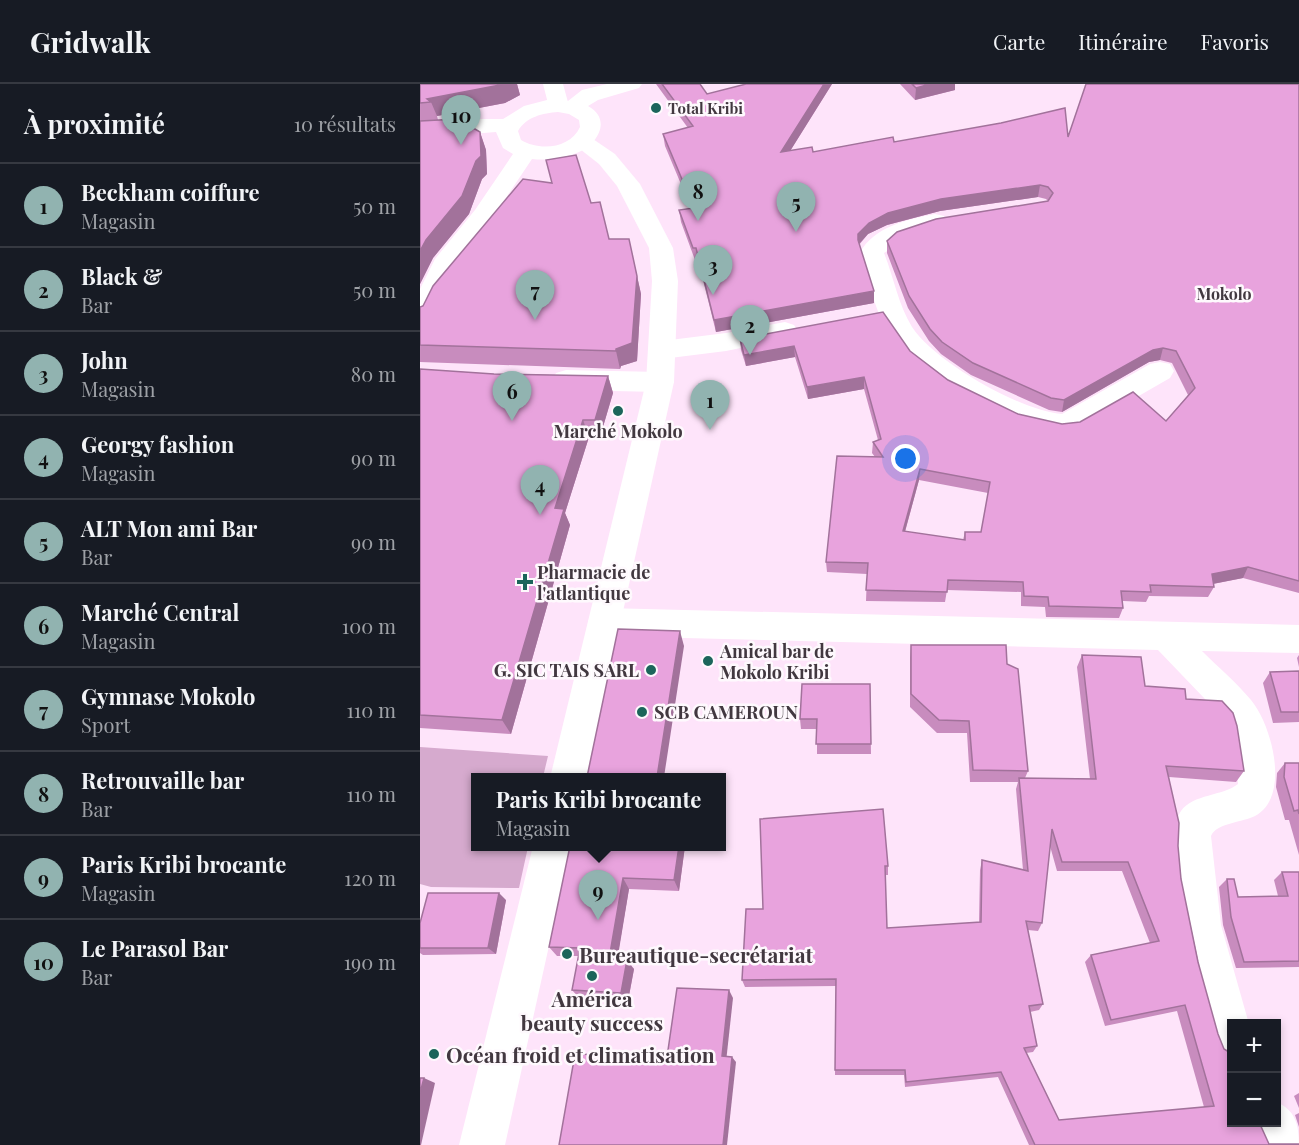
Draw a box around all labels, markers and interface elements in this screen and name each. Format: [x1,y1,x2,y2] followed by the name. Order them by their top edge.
[30,23,151,60] text: Gridwalk
[993,27,1045,55] text: Carte
[1078,27,1168,55] text: Itinéraire
[1201,27,1269,55] text: Favoris
[442,95,480,145] pin: 10
[668,98,743,118] place label: Total Kribi
[649,101,663,115] marker: Total Kribi
[24,106,165,141] text: À proximité
[294,110,396,137] text: 10 résultats
[678,172,718,221] pin: 8
[81,177,260,207] text: Beckham coiffure
[776,182,815,232] pin: 5
[40,192,47,219] text: 1
[353,192,396,219] text: 50 m
[81,207,155,234] text: Magasin
[694,246,732,295] pin: 3
[81,261,162,291] text: Black &
[516,270,554,320] pin: 7
[38,276,49,303] text: 2
[353,276,396,303] text: 50 m
[1196,283,1252,304] district label: Mokolo
[81,291,112,318] text: Bar
[730,306,770,355] pin: 2
[81,345,128,375] text: John
[39,360,48,387] text: 3
[351,360,396,387] text: 80 m
[492,372,532,421] pin: 6
[81,375,155,402] text: Magasin
[690,380,730,430] pin: 1
[611,404,625,418] marker: Marché Mokolo
[553,419,683,443] place label: Marché Mokolo
[81,429,234,459] text: Georgy fashion
[38,444,49,471] text: 4
[351,444,396,471] text: 90 m
[891,444,920,473] your location
[81,459,155,486] text: Magasin
[520,466,560,515] pin: 4
[81,513,257,543] text: ALT Mon ami Bar
[39,528,48,555] text: 5
[351,528,396,555] text: 90 m
[81,543,112,570] text: Bar
[537,560,650,605] place label: Pharmacie de l'atlantique
[518,575,532,589] marker: Pharmacie de l'atlantique
[81,597,239,627] text: Marché Central
[38,612,49,639] text: 6
[342,612,396,639] text: 100 m
[81,627,155,654] text: Magasin
[719,639,834,684] place label: Amical bar de Mokolo Kribi
[701,654,715,668] marker: Amical bar de Mokolo Kribi
[494,658,639,682] place label: G. SIC TAIS SARL
[644,663,658,677] marker: G. SIC TAIS SARL
[81,681,255,711] text: Gymnase Mokolo
[39,696,48,723] text: 7
[346,696,396,723] text: 110 m
[654,700,798,724] place label: SCB CAMEROUN
[635,705,649,719] marker: SCB CAMEROUN
[81,711,130,738] text: Sport
[81,765,244,795] text: Retrouvaille bar
[471,773,726,851] popup
[38,780,49,807] text: 8
[346,780,396,807] text: 110 m
[496,784,701,814] text: Paris Kribi brocante
[81,795,112,822] text: Bar
[496,814,570,841] text: Magasin
[81,849,286,879] text: Paris Kribi brocante
[38,864,49,891] text: 9
[344,864,396,891] text: 120 m
[578,870,618,920] pin: 9
[81,879,155,906] text: Magasin
[81,933,228,963] text: Le Parasol Bar
[579,940,814,968] place label: Bureautique-secrétariat
[560,947,574,961] marker: Bureautique-secrétariat
[33,948,54,975] text: 10
[344,948,396,975] text: 190 m
[81,963,112,990] text: Bar
[585,969,599,983] marker: América beauty success
[521,984,663,1036] place label: América beauty success
[1227,1019,1281,1127] map controls
[1227,1019,1281,1073] button: +
[446,1040,715,1068] place label: Océan froid et climatisation
[427,1047,441,1061] marker: Océan froid et climatisation
[1227,1073,1281,1127] button: −

